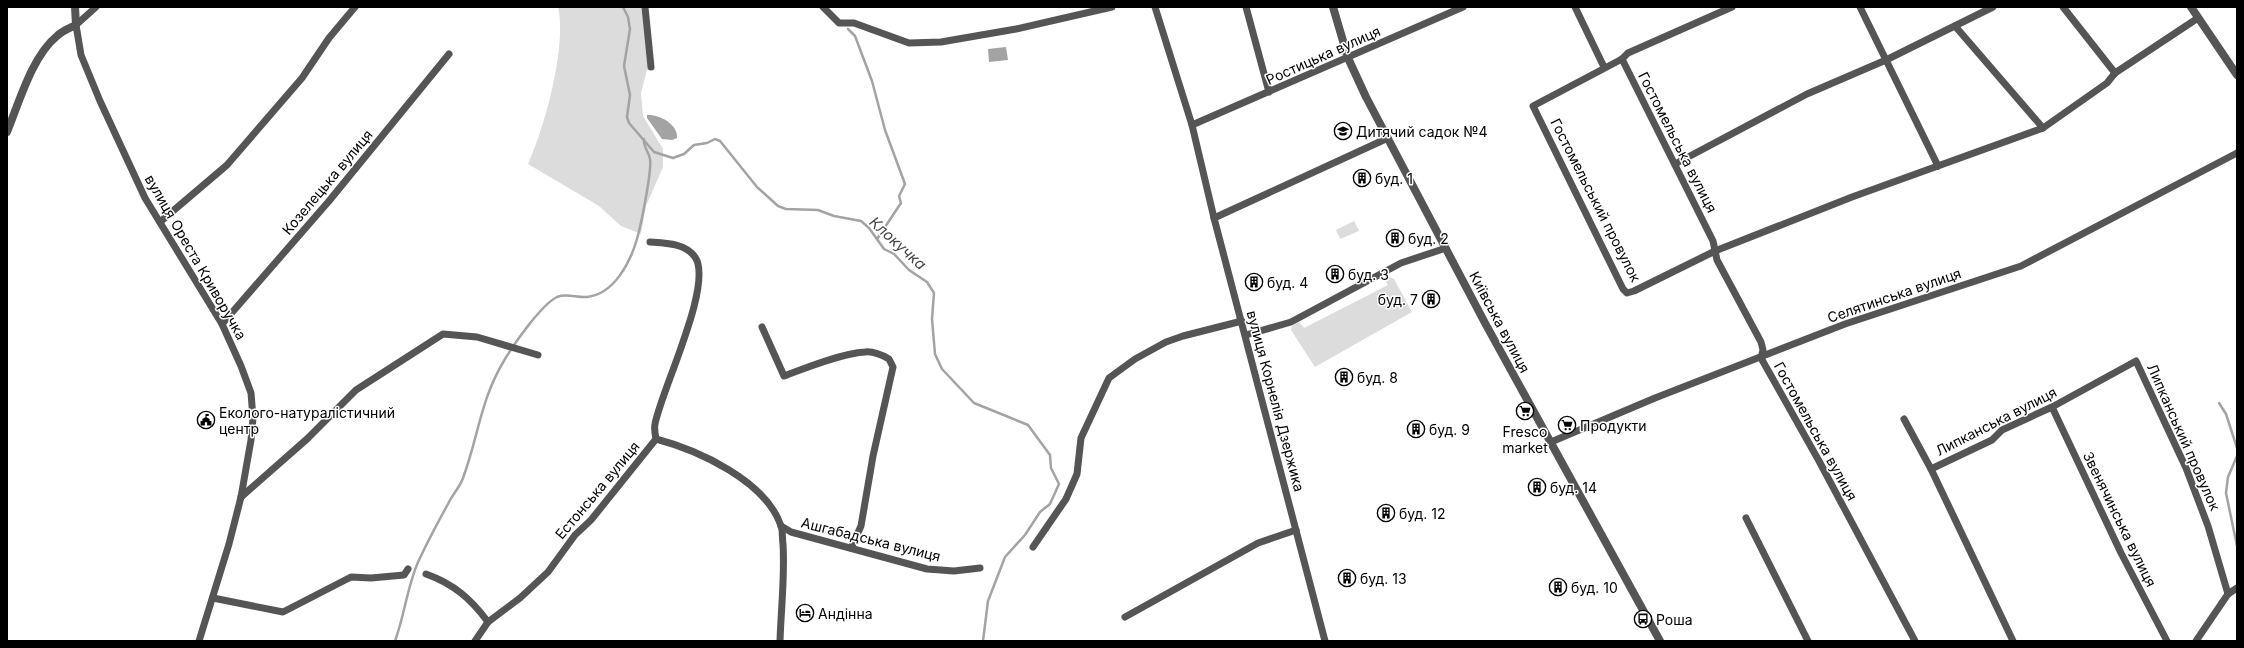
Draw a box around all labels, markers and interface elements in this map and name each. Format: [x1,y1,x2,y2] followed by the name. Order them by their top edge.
[1263,22,1383,88] street label: Ростицька вулиця
[1635,69,1721,215] street label: Гостомельська вулиця
[1547,115,1645,285] street label: Гостомельський провулок
[1333,121,1353,141] school or university icon: Дитячий садок №4
[1356,123,1488,140] place label: Дитячий садок №4
[278,126,376,238] street label: Козелецька вулиця
[1352,168,1372,188] building icon: буд. 1
[1375,170,1413,187] place label: буд. 1
[142,172,250,342] street label: вулиця Ореста Криворучка
[866,212,930,274] water label: Клокучка
[1385,228,1405,248] building icon: буд. 2
[1408,230,1449,247] place label: буд. 2
[1325,264,1345,284] building icon: буд. 3
[1825,264,1963,326] street label: Селятинська вулиця
[1348,266,1389,283] place label: буд. 3
[1466,268,1534,376] street label: Київська вулиця
[1244,272,1264,292] building icon: буд. 4
[1267,274,1308,291] place label: буд. 4
[1421,289,1441,309] building icon: буд. 7
[1378,291,1418,308] place label: буд. 7
[1244,309,1308,493] street label: вулиця Корнелія Дзержика
[1771,359,1861,503] street label: Гостомельська вулиця
[2144,361,2224,513] street label: Липканський провулок
[1334,367,1354,387] building icon: буд. 8
[1357,369,1398,386] place label: буд. 8
[1933,383,2059,459] street label: Липканська вулиця
[1515,401,1535,421] supermarket icon: Fresco market
[219,404,395,437] place label: Еколого-натуралістичний центр
[196,410,216,430] public building icon: Еколого-натуралістичний центр
[1557,415,1577,435] supermarket icon: Продукти
[1580,417,1647,434] place label: Продукти
[1406,419,1426,439] building icon: буд. 9
[1429,421,1470,438] place label: буд. 9
[1502,423,1548,456] place label: Fresco market
[551,438,643,542] street label: Естонська вулиця
[2080,449,2160,589] street label: Звенячинська вулиця
[1527,477,1547,497] building icon: буд. 14
[1550,479,1597,496] place label: буд. 14
[1376,503,1396,523] building icon: буд. 12
[1399,505,1446,522] place label: буд. 12
[800,513,942,565] street label: Ашгабадська вулиця
[1337,568,1357,588] building icon: буд. 13
[1360,570,1407,587] place label: буд. 13
[1548,577,1568,597] building icon: буд. 10
[1571,579,1618,596] place label: буд. 10
[795,603,815,623] hotel icon: Андінна
[818,605,873,622] place label: Андінна
[1633,609,1653,629] bus stop icon: Роша
[1656,611,1693,628] place label: Роша

